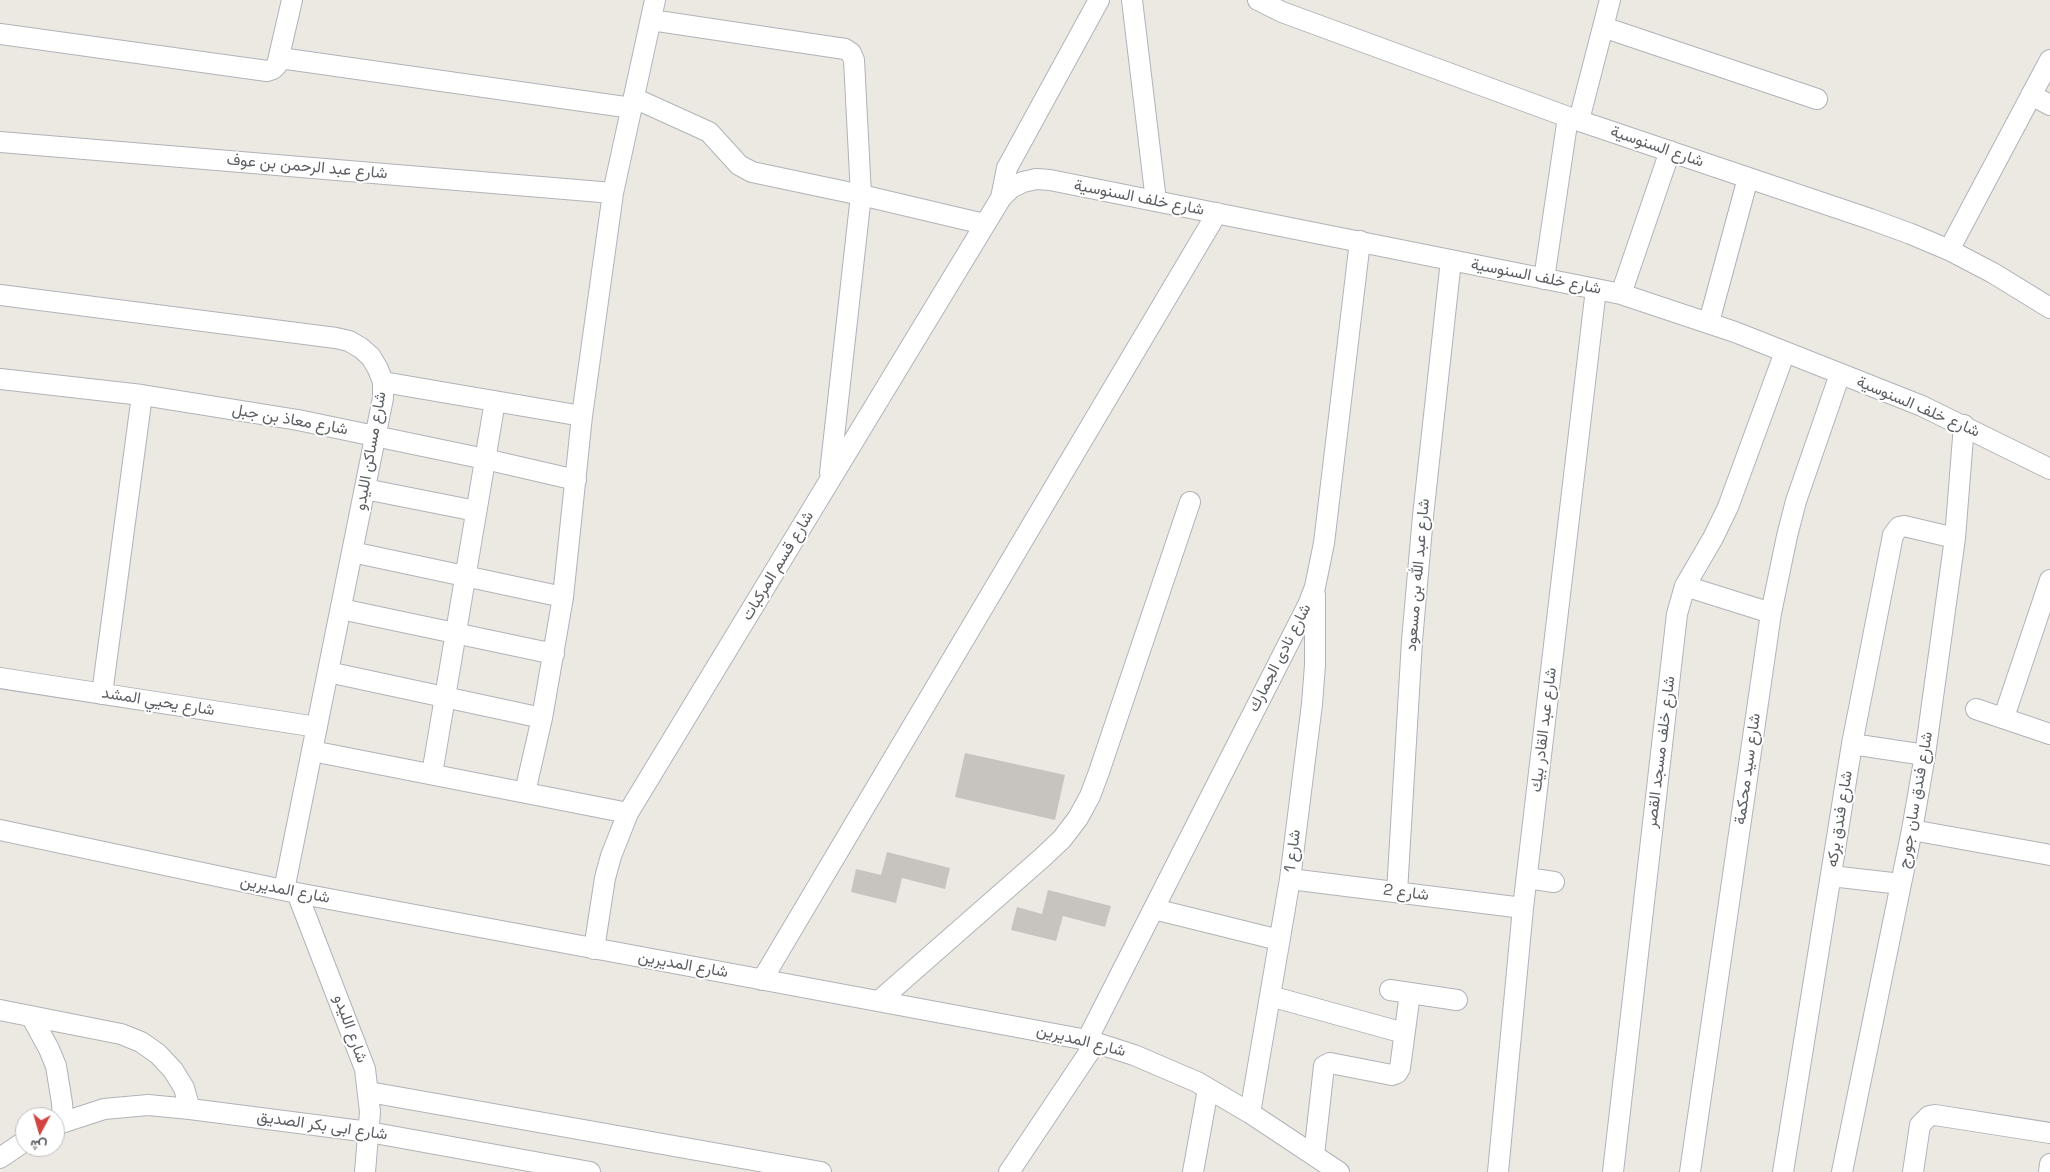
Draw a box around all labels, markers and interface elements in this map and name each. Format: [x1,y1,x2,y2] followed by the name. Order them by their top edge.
[1608,122,1706,172] street label: شارع السنوسية
[226,150,388,184] street label: شارع عبد الرحمن بن عوف
[1072,176,1206,220] street label: شارع خلف السنوسية
[1469,255,1603,299] street label: شارع خلف السنوسية
[1853,372,1983,442] street label: شارع خلف السنوسية
[351,390,391,512] street label: شارع مساكن الليدو
[231,400,349,440] street label: شارع معاذ بن جبل
[1402,498,1434,652] street label: شارع عبد الله بن مسعود
[738,508,818,624] street label: شارع قسم المركبات
[1244,601,1316,715] street label: شارع نادى الجمارك
[1527,667,1561,793] street label: شارع عبد القادر بيك
[1642,675,1680,829] street label: شارع خلف مسجد القصر
[100,684,216,720] street label: شارع يحيي المشد
[1731,712,1765,826] street label: شارع سيد محكمة
[1895,730,1937,870] street label: شارع فندق سان جورج
[1823,769,1857,869] street label: شارع فندق بركه
[1281,829,1305,873] street label: شارع 1
[238,872,332,908] street label: شارع المديرين
[1382,881,1430,905] street label: شارع 2
[636,948,730,982] street label: شارع المديرين
[329,992,371,1066] street label: شارع الليدو
[1034,1021,1128,1061] street label: شارع المديرين
[15,1107,65,1157] north arrow
[255,1107,389,1145] street label: شارع ابى بكر الصديق
[29,1136,48,1156] text: ش

